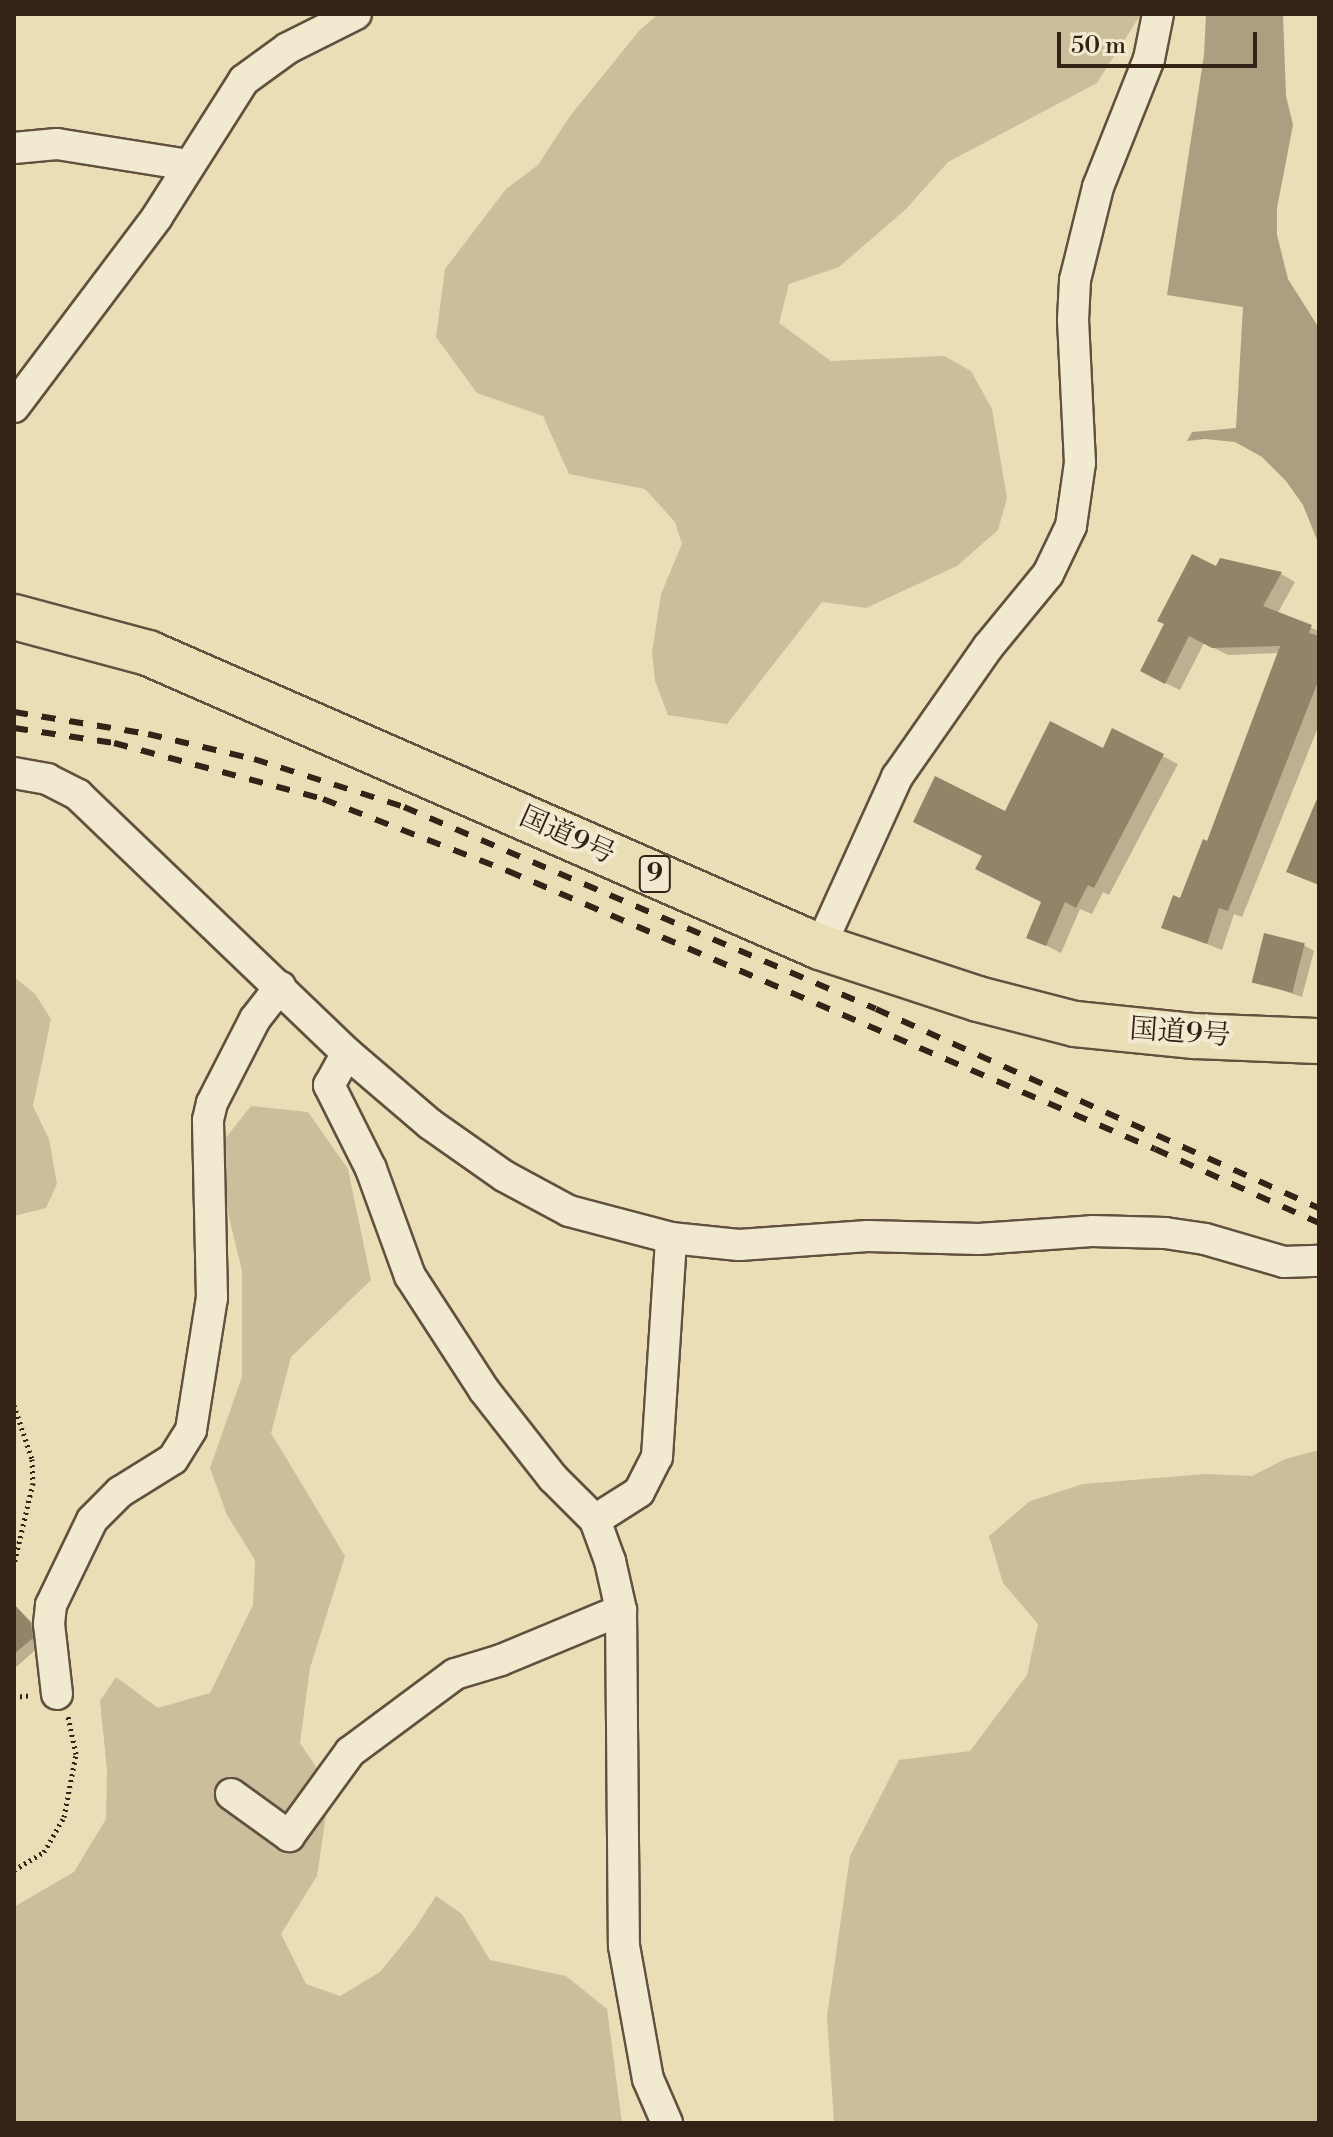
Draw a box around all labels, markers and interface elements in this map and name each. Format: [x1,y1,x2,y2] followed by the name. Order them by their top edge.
[1061,16,1261,66] scale bar
[1071,31,1126,61] text: 50 m
[514,800,620,872] street label: 国道9号
[637,852,673,896] road number: 9
[1128,1013,1232,1053] street label: 国道9号

